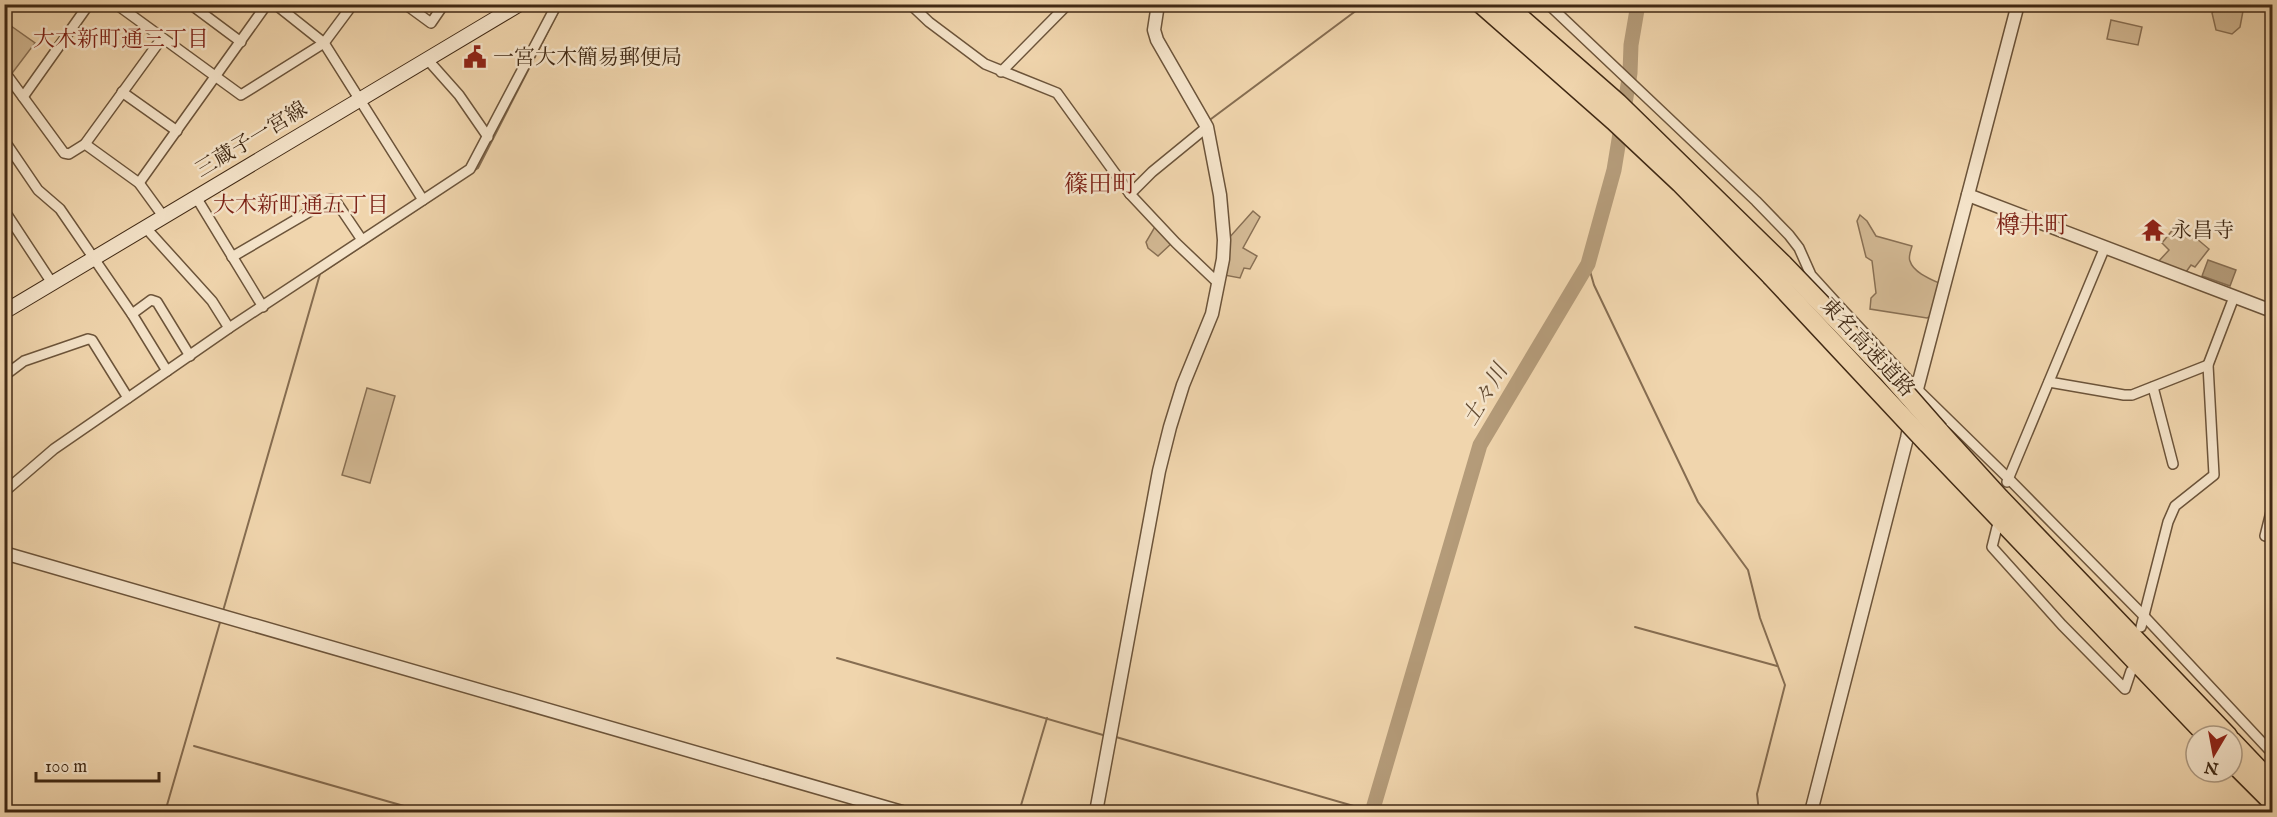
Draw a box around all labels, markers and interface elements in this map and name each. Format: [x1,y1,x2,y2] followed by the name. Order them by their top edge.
[33,26,209,54] district label: 大木新町通三丁目
[462,44,488,70] public building icon: 一宮大木簡易郵便局
[493,45,682,72] place label: 一宮大木簡易郵便局
[191,96,313,184] street label: 三蔵子一宮線
[1064,170,1136,201] district label: 篠田町
[213,192,389,220] district label: 大木新町通五丁目
[1996,211,2068,242] district label: 樽井町
[2140,217,2166,243] temple icon: 永昌寺
[2171,218,2234,245] place label: 永昌寺
[1814,293,1920,403] street label: 東名高速道路
[1457,358,1516,431] water label: 土々川
[2184,724,2244,784] north arrow
[36,745,159,783] scale bar
[45,756,87,779] text: 100 m
[2203,756,2221,778] text: N

